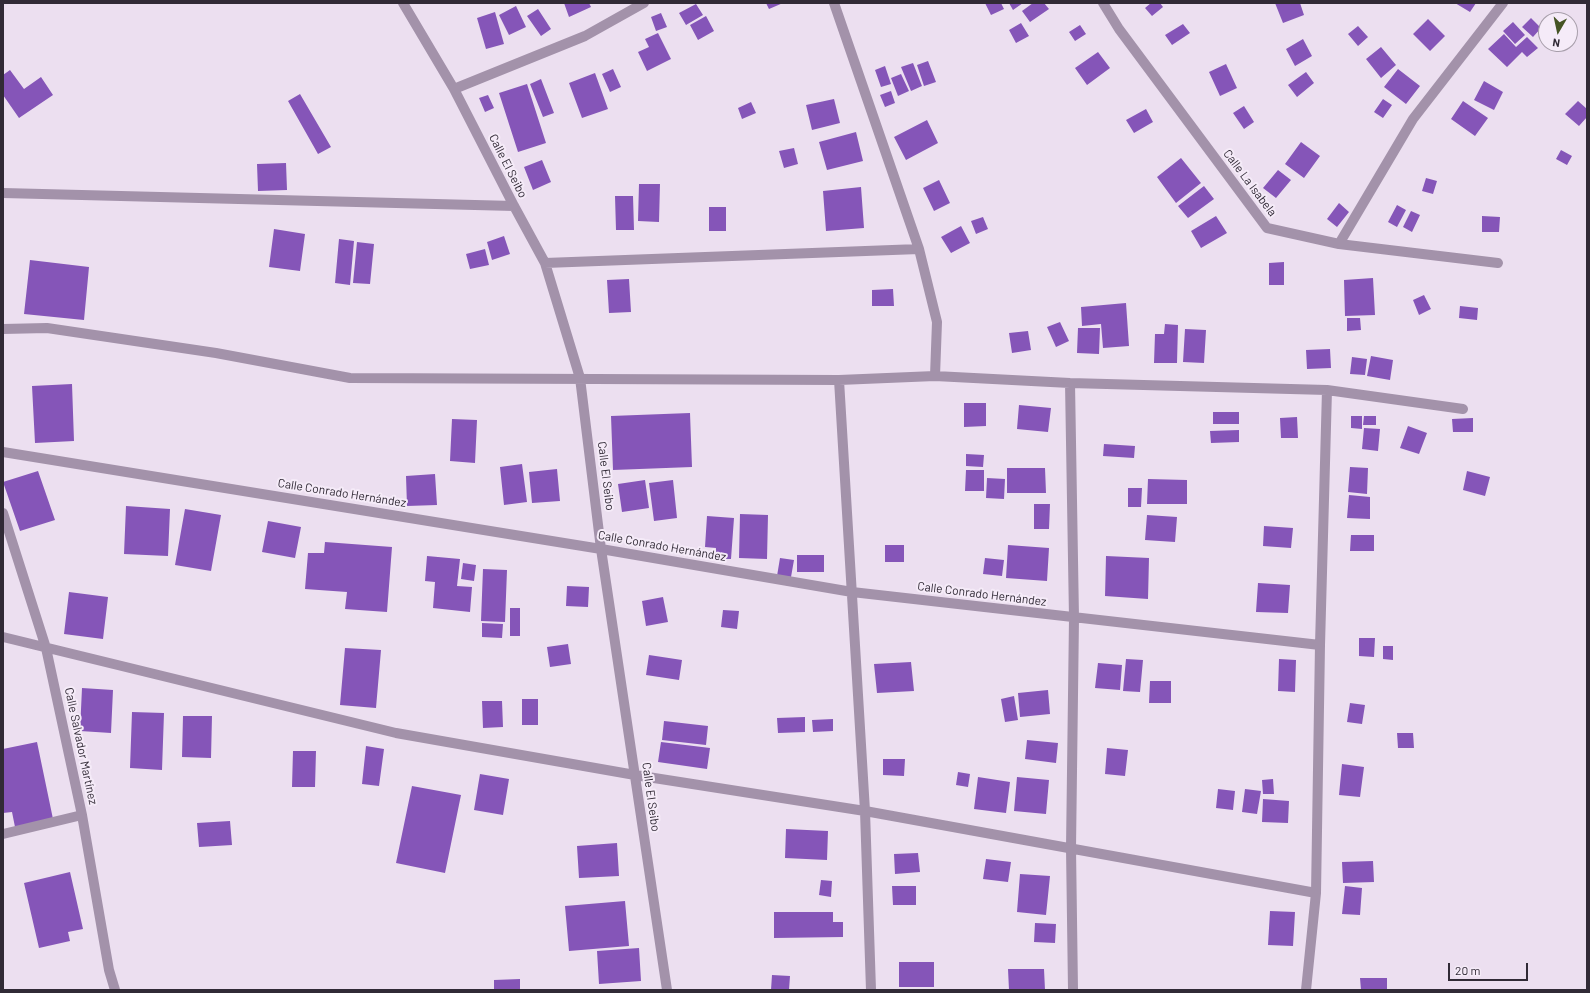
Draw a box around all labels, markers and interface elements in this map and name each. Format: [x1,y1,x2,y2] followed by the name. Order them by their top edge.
[1538,12,1578,52] north arrow
[1552,36,1561,50] text: N
[486,132,530,200] street label: Calle El Seibo
[1220,147,1280,219] street label: Calle La Isabela
[595,441,617,511] street label: Calle El Seibo
[277,476,407,510] street label: Calle Conrado Hernández
[597,528,727,564] street label: Calle Conrado Hernández
[917,579,1047,609] street label: Calle Conrado Hernández
[62,686,100,806] street label: Calle Salvador Martínez
[639,762,663,832] street label: Calle El Seibo
[1450,955,1530,981] scale bar
[1455,963,1481,977] text: 20 m

